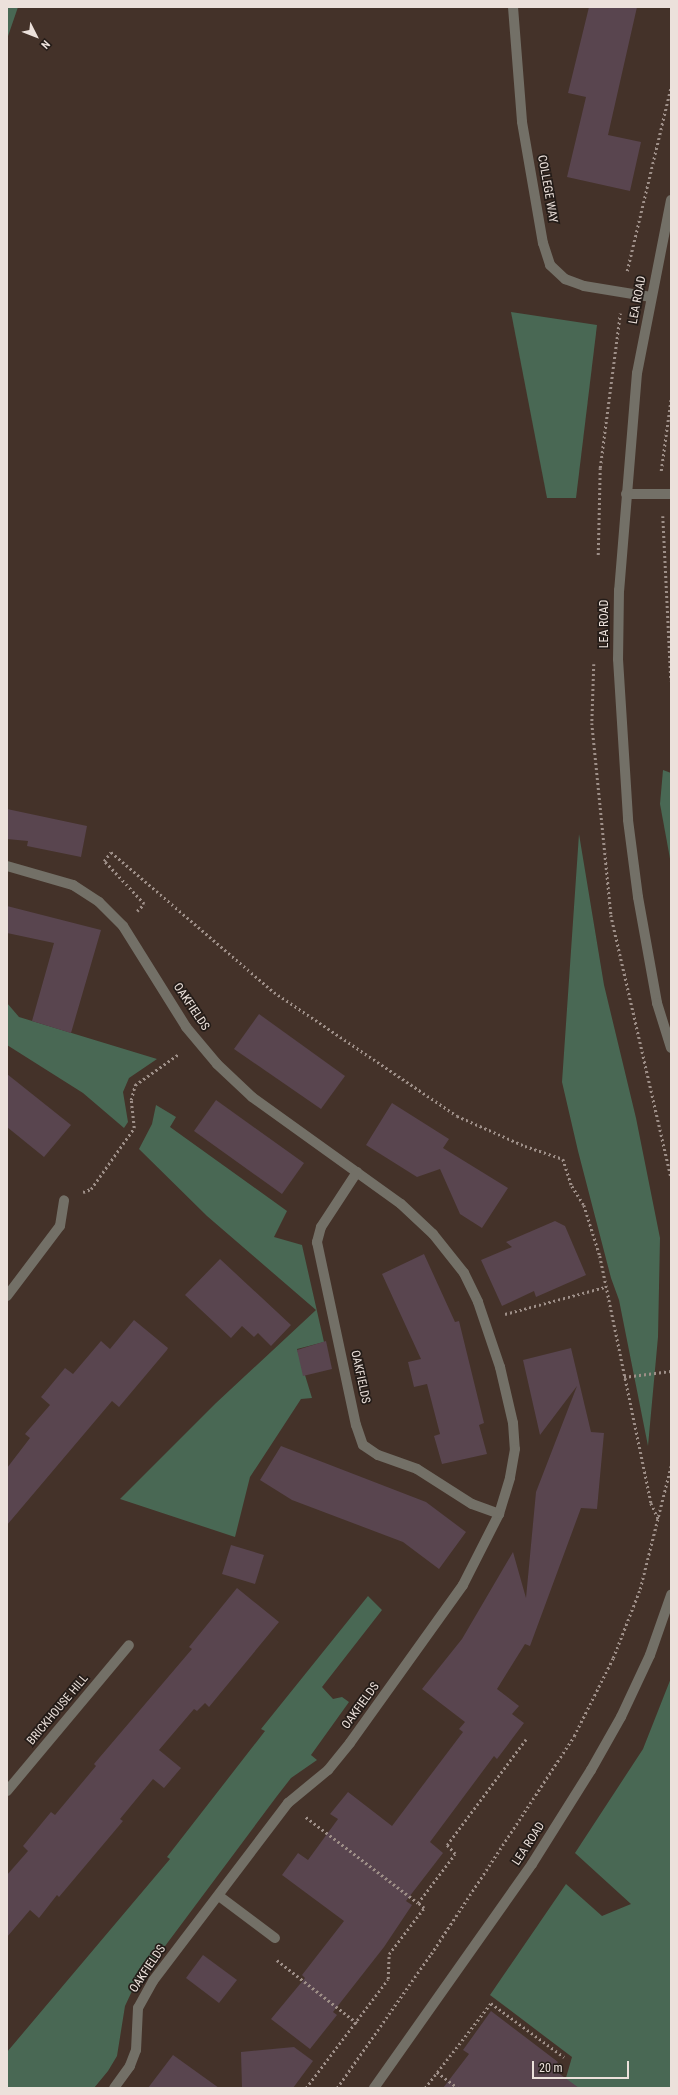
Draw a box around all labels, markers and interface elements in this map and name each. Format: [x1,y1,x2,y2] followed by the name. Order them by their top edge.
[16,16,56,56] north arrow
[38,38,52,51] text: N
[534,154,560,224] street label: COLLEGE WAY
[626,275,650,325] street label: LEA ROAD
[598,600,612,648] street label: LEA ROAD
[170,981,212,1033] street label: OAKFIELDS
[347,1349,373,1405] street label: OAKFIELDS
[24,1672,92,1748] street label: BRICKHOUSE HILL
[339,1680,383,1732] street label: OAKFIELDS
[510,1820,548,1868] street label: LEA ROAD
[127,1943,169,1995] street label: OAKFIELDS
[534,2053,631,2079] scale bar
[539,2061,563,2075] text: 20 m

